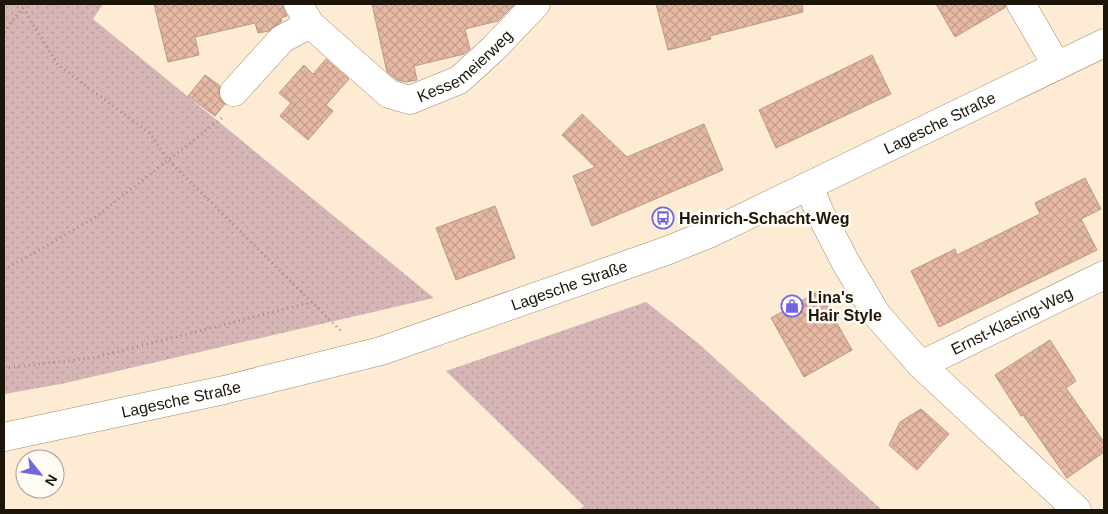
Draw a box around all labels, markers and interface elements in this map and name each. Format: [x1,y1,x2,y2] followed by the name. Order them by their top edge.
[415,26,515,105] street label: Kessemeierweg
[881,88,998,157] street label: Lagesche Straße
[651,206,675,230] bus stop icon: Heinrich-Schacht-Weg
[679,210,849,227] place label: Heinrich-Schacht-Weg
[509,257,629,313] street label: Lagesche Straße
[948,283,1075,357] street label: Ernst-Klasing-Weg
[808,289,882,324] place label: Lina's Hair Style
[780,294,804,318] shop icon: Lina's Hair Style
[120,378,243,420] street label: Lagesche Straße
[15,449,65,499] north arrow
[42,472,61,489] text: N

